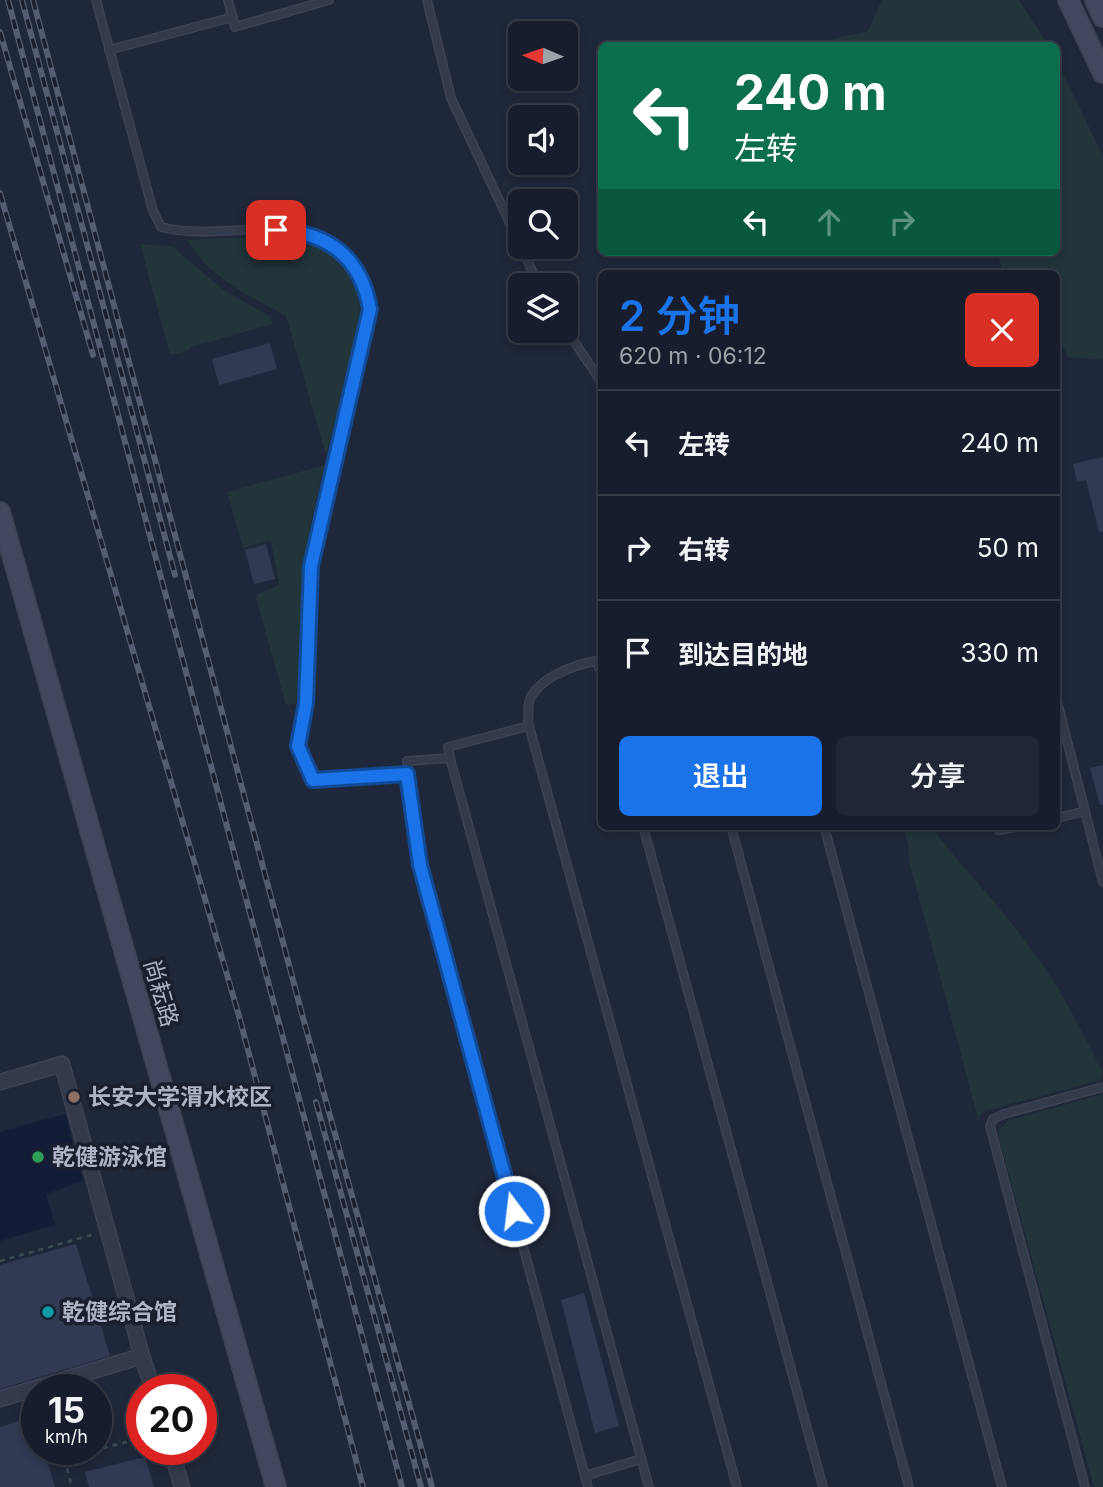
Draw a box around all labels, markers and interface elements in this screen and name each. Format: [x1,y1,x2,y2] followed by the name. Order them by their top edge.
[508,21,578,91] north arrow
[508,21,578,343] map controls
[734,63,887,122] text: 240 m
[619,70,710,161] icon: left
[508,105,578,175] button: sound
[734,129,798,168] text: 左转
[508,189,578,259] button: search
[246,200,306,260] pin
[737,203,775,241] icon: left
[810,203,848,241] icon: ahead
[883,203,921,241] icon: right
[257,211,295,249] icon: arrive
[508,273,578,343] button: layers
[619,290,740,341] text: 2 分钟
[965,293,1039,367] button: close
[619,342,767,370] text: 620 m · 06:12
[619,424,657,462] icon: left
[960,427,1039,458] text: 240 m
[678,429,730,460] text: 左转
[619,529,657,567] icon: right
[977,532,1039,563] text: 50 m
[678,534,730,565] text: 右转
[619,634,657,672] icon: arrive
[960,637,1039,668] text: 330 m
[678,639,808,670] text: 到达目的地
[619,736,822,816] button: 退出
[836,736,1039,816] button: 分享
[138,956,184,1030] street label: 尚耘路
[88,1083,272,1111] place label: 长安大学渭水校区
[66,1089,82,1105] marker: 长安大学渭水校区
[52,1143,167,1171] place label: 乾健游泳馆
[30,1149,46,1165] marker: 乾健游泳馆
[477,1174,551,1248] position arrow
[62,1298,177,1326] place label: 乾健综合馆
[40,1304,56,1320] marker: 乾健综合馆
[126,1374,217,1465] speed limit sign: 20
[48,1389,85,1431] text: 15
[45,1426,88,1447] text: km/h

